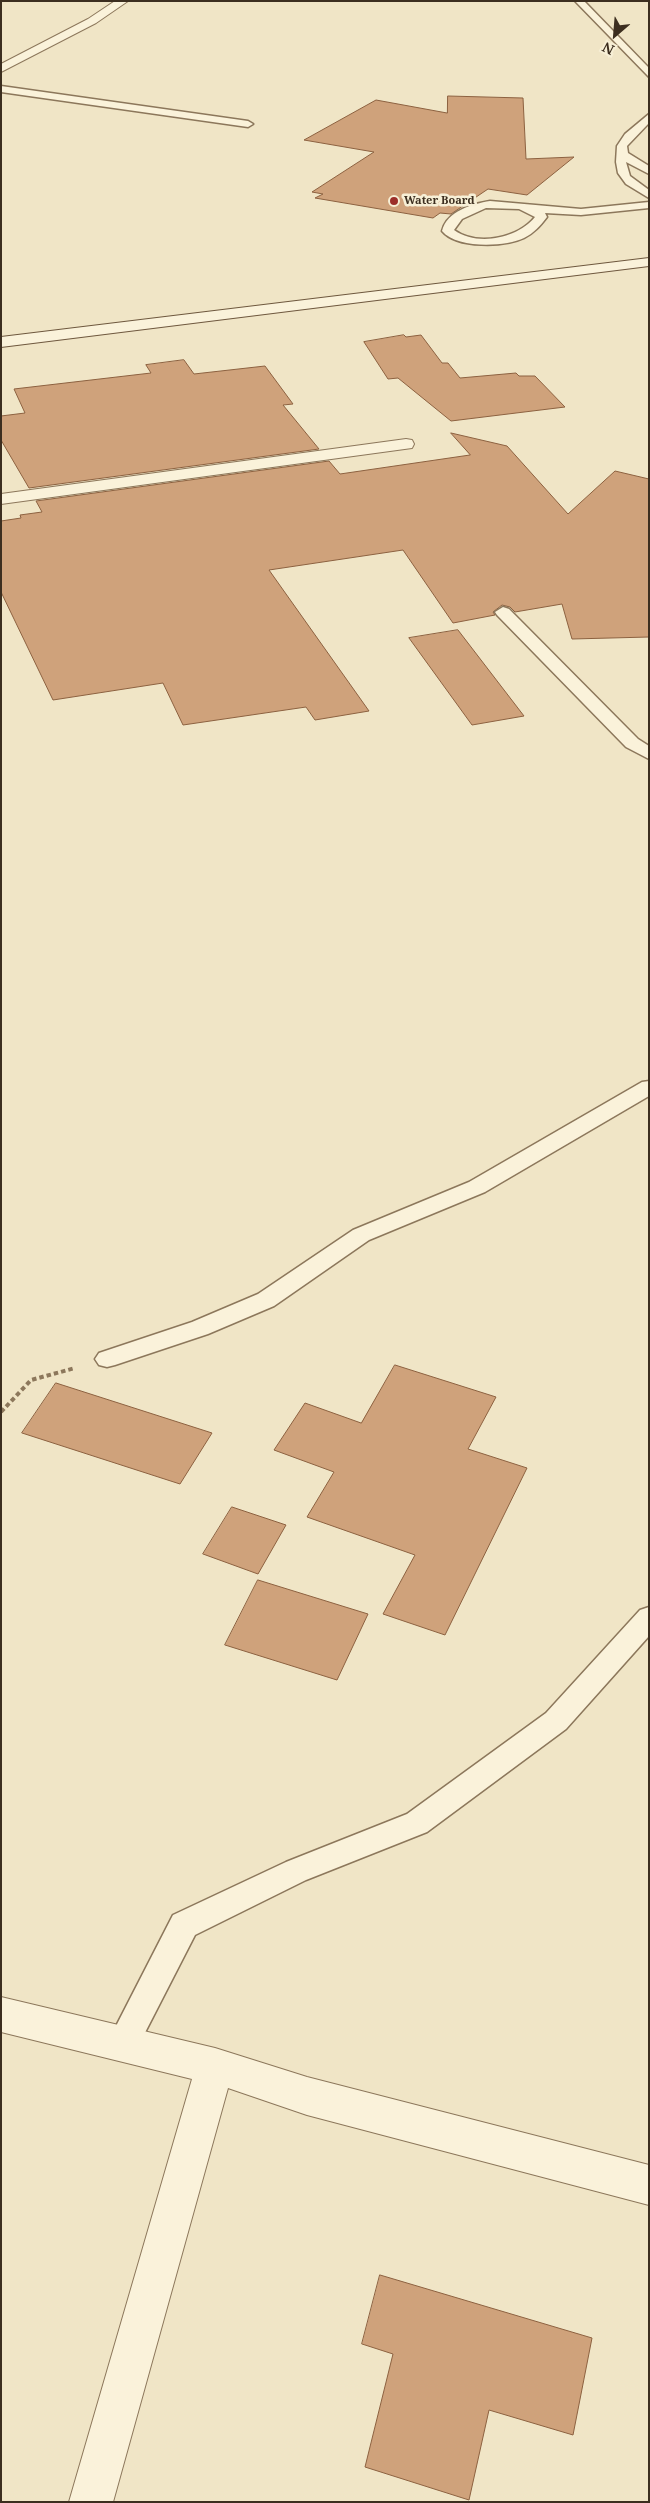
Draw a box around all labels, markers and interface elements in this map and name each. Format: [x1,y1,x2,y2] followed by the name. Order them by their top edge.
[590,10,640,60] north arrow
[599,38,617,60] text: N
[404,194,475,208] place label: Water Board
[388,195,400,207] marker: Water Board

